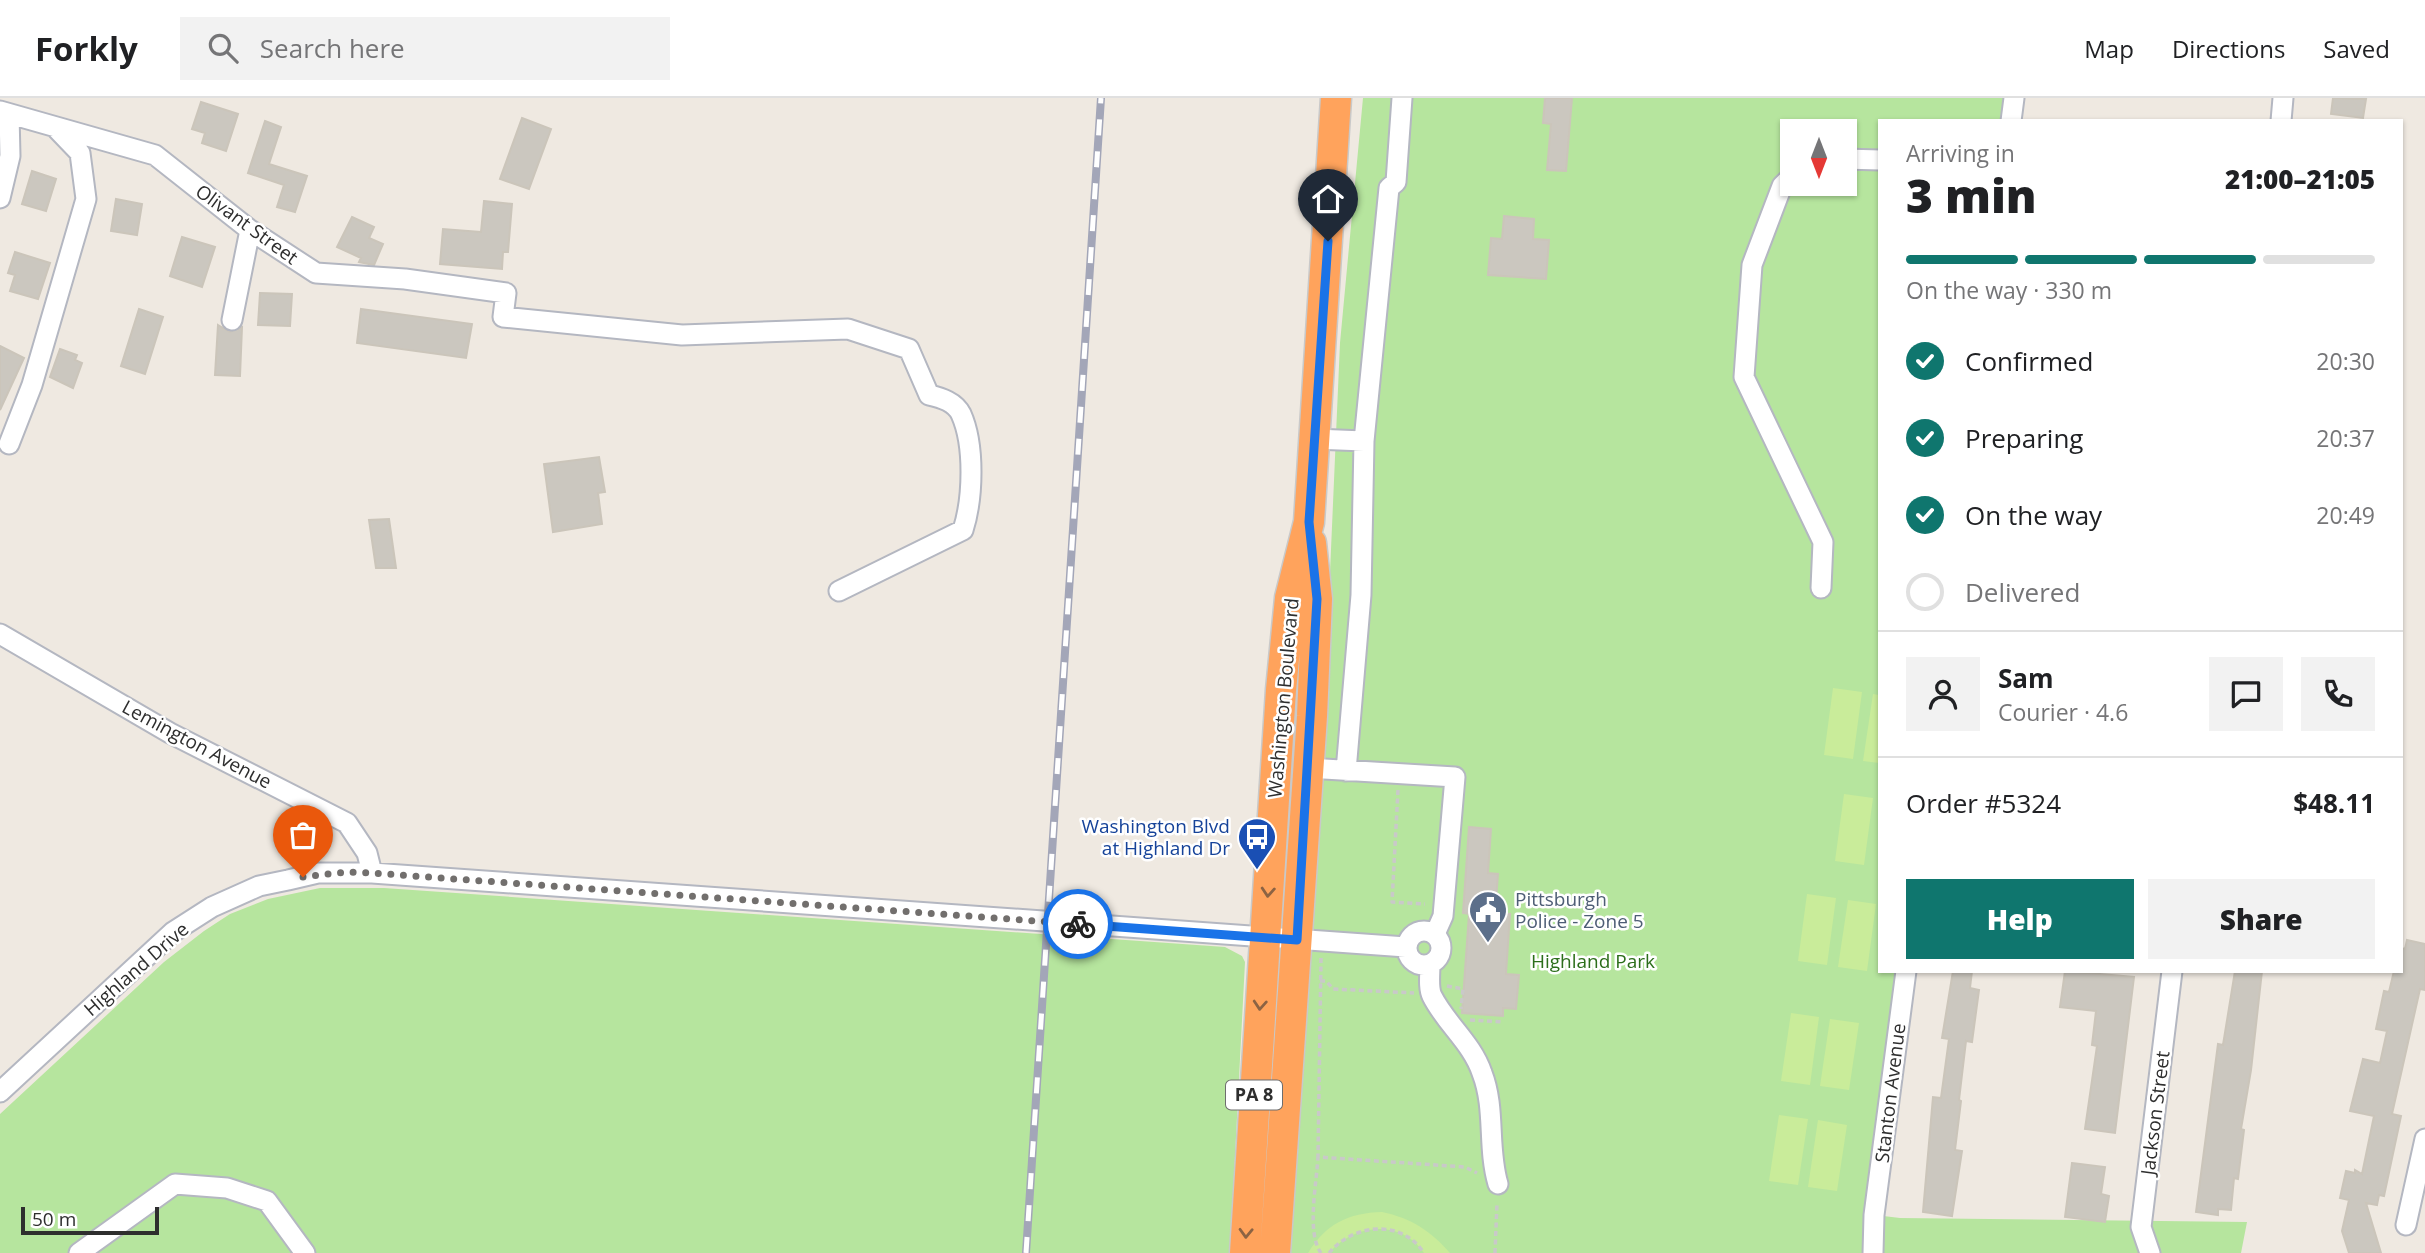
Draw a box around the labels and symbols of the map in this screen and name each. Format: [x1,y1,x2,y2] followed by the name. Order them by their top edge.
[1780,119,1857,196] north arrow
[1298,169,1358,241] pin
[190,178,304,270] street label: Olivant Street
[1261,597,1305,799] street label: Washington Boulevard
[118,694,276,794] street label: Lemington Avenue
[273,805,333,877] pin
[1081,813,1230,861] place label: Washington Blvd at Highland Dr
[1236,816,1278,871] bus stop icon: Washington Blvd at Highland Dr
[1515,886,1644,934] place label: Pittsburgh Police - Zone 5
[1261,887,1276,898] one-way arrow
[1043,889,1113,959] courier
[1467,889,1509,944] public building icon: Pittsburgh Police - Zone 5
[78,916,194,1022] street label: Highland Drive
[1531,948,1655,974] park label: Highland Park
[1253,1000,1268,1011] one-way arrow
[1869,1022,1911,1164] street label: Stanton Avenue
[2134,1049,2176,1179] street label: Jackson Street
[1226,1080,1282,1110] road number: PA 8
[21,1204,159,1236] scale bar
[1238,1228,1254,1238] one-way arrow

